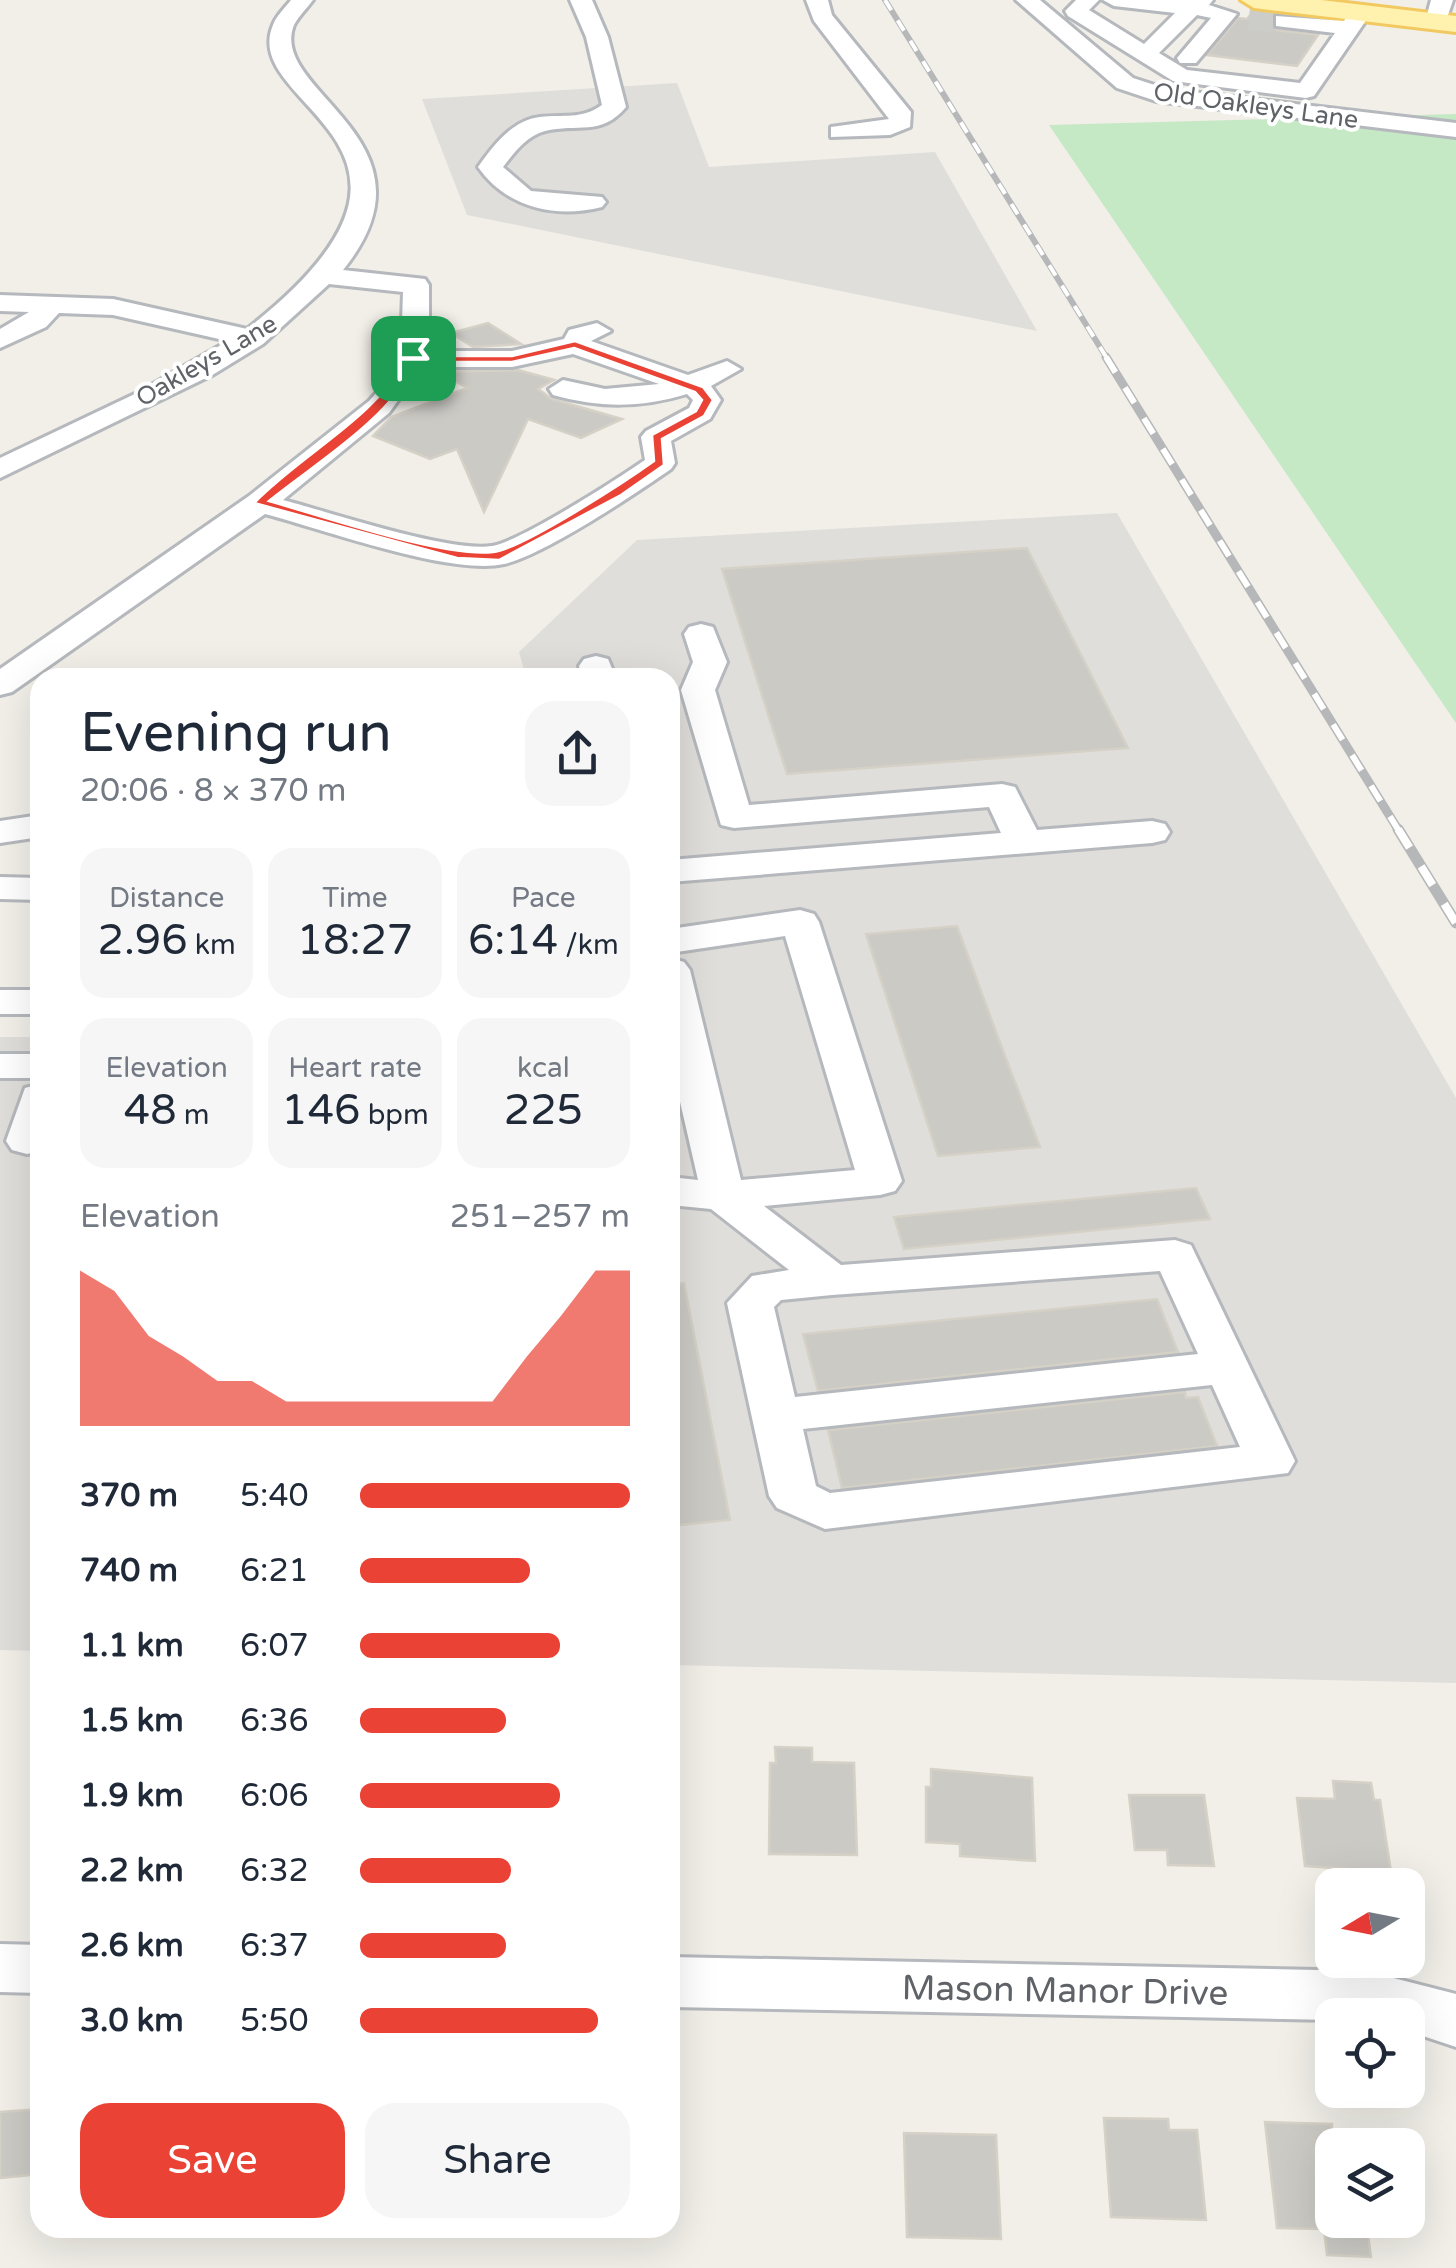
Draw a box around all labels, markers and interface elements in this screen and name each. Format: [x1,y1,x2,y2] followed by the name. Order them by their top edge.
[1152,77,1360,135] street label: Old Oakleys Lane
[131,308,282,413] street label: Oakleys Lane
[371,316,456,401] pin
[386,331,441,386] icon: arrive
[80,701,392,767] text: Evening run
[525,701,630,806] button: share
[80,772,346,810] text: 20:06 · 8 × 370 m
[109,881,224,915] text: Distance
[322,881,388,915] text: Time
[511,881,576,915] text: Pace
[98,915,188,966] text: 2.96
[297,915,413,966] text: 18:27
[468,915,558,966] text: 6:14
[188,928,236,962] text: km
[558,928,619,962] text: /km
[105,1051,228,1085] text: Elevation
[288,1051,422,1085] text: Heart rate
[517,1051,570,1085] text: kcal
[124,1085,177,1136] text: 48
[281,1085,360,1136] text: 146
[504,1085,583,1136] text: 225
[177,1098,210,1132] text: m
[360,1098,429,1132] text: bpm
[80,1198,220,1236] text: Elevation
[450,1198,630,1236] text: 251–257 m
[80,1477,178,1515] text: 370 m
[240,1477,309,1515] text: 5:40
[80,1552,178,1590] text: 740 m
[240,1552,309,1590] text: 6:21
[80,1627,184,1665] text: 1.1 km
[240,1627,309,1665] text: 6:07
[80,1702,184,1740] text: 1.5 km
[240,1702,309,1740] text: 6:36
[80,1777,184,1815] text: 1.9 km
[240,1777,309,1815] text: 6:06
[80,1852,184,1890] text: 2.2 km
[240,1852,309,1890] text: 6:32
[1315,1868,1425,1978] north arrow
[1315,1868,1425,2238] map controls
[80,1927,184,1965] text: 2.6 km
[240,1927,309,1965] text: 6:37
[901,1967,1229,2015] street label: Mason Manor Drive
[1315,1998,1425,2108] button: locate
[80,2002,184,2040] text: 3.0 km
[240,2002,309,2040] text: 5:50
[80,2103,345,2218] button: Save
[365,2103,630,2218] button: Share
[1315,2128,1425,2238] button: layers

